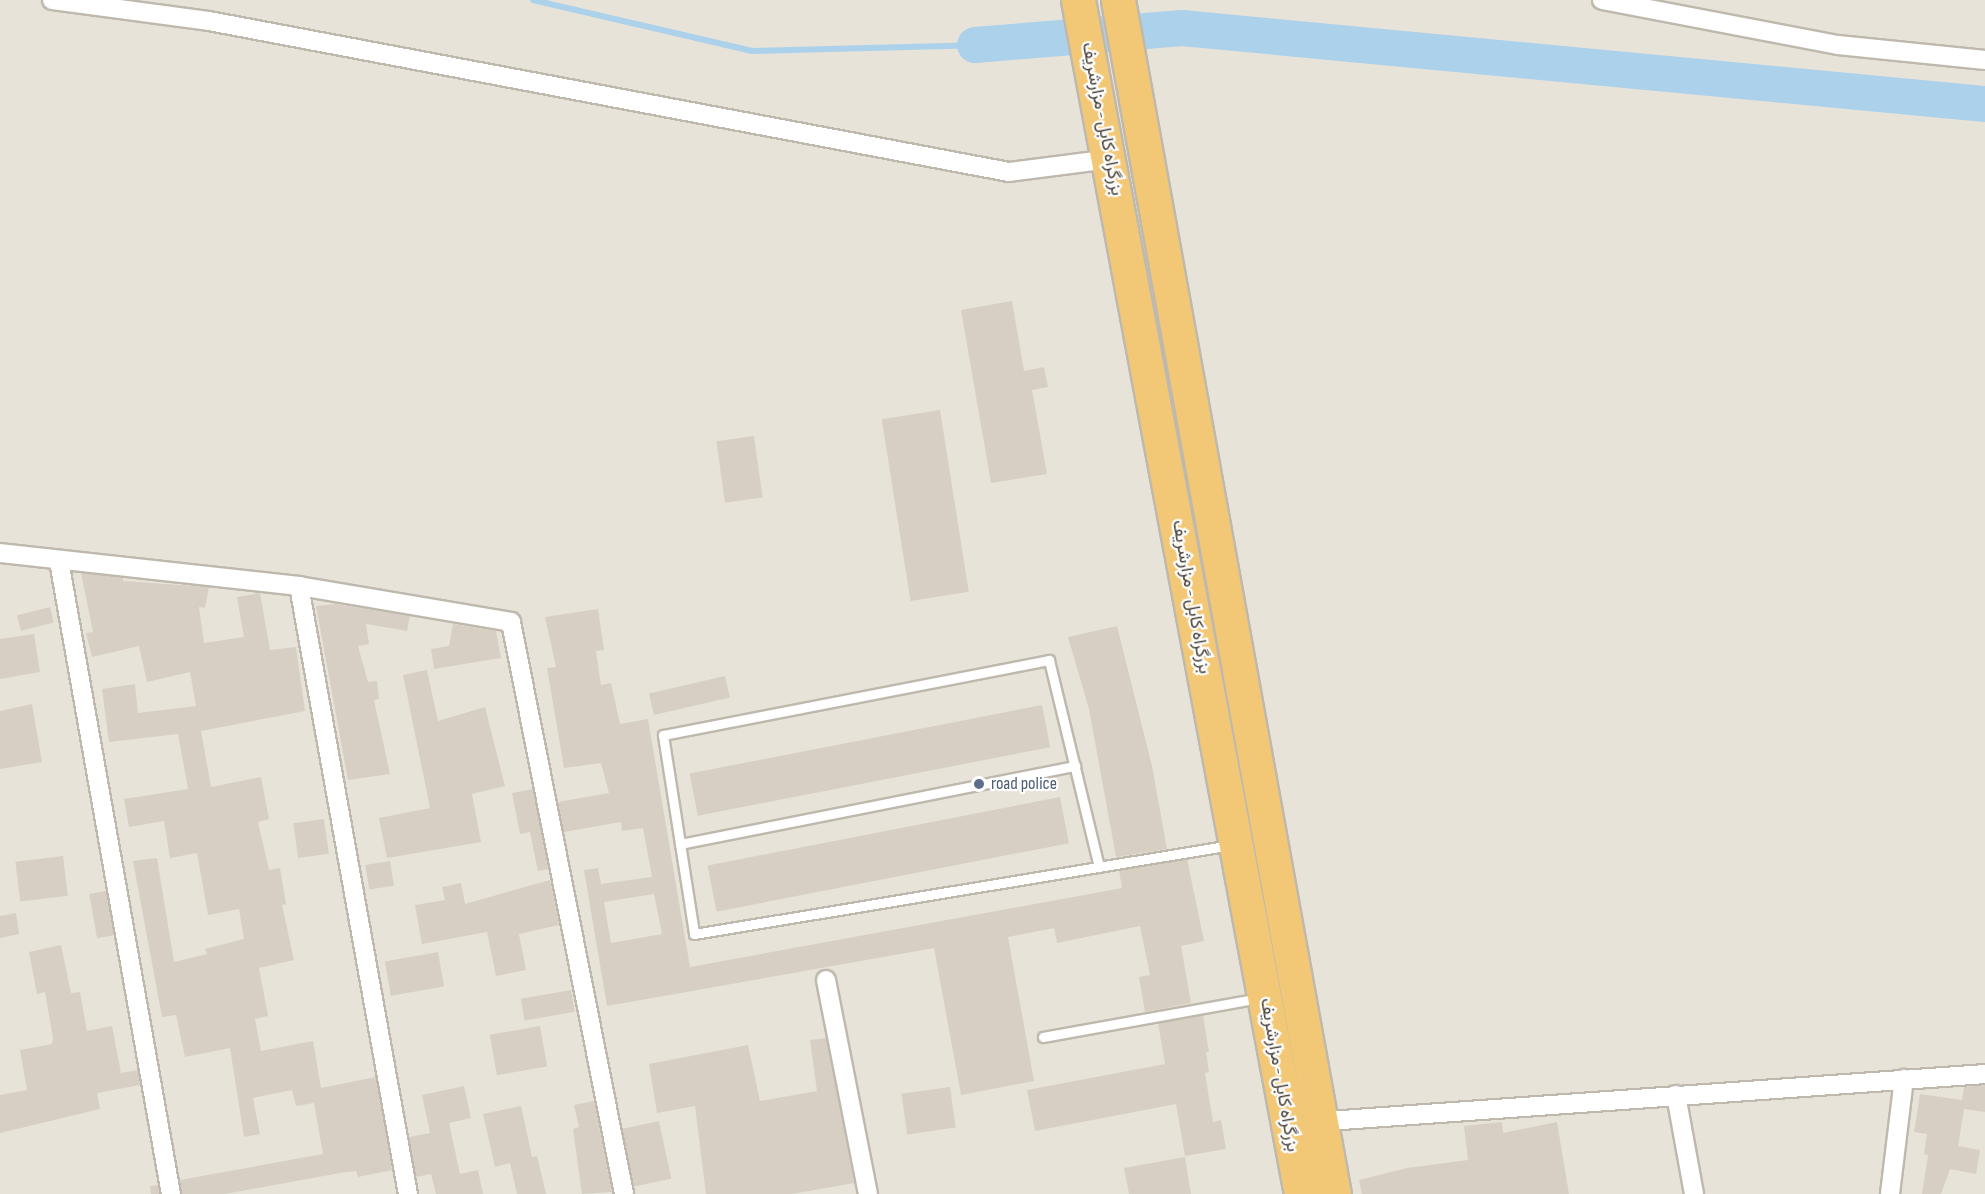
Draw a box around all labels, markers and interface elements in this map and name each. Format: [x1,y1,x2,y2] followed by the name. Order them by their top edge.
[1077,40,1127,198] street label: بزرگراه کابل - مزارشریف
[1167,518,1215,676] street label: بزرگراه کابل - مزارشریف
[991,773,1057,795] place label: road police
[972,777,986,791] marker: road police
[1255,996,1303,1154] street label: بزرگراه کابل - مزارشریف

